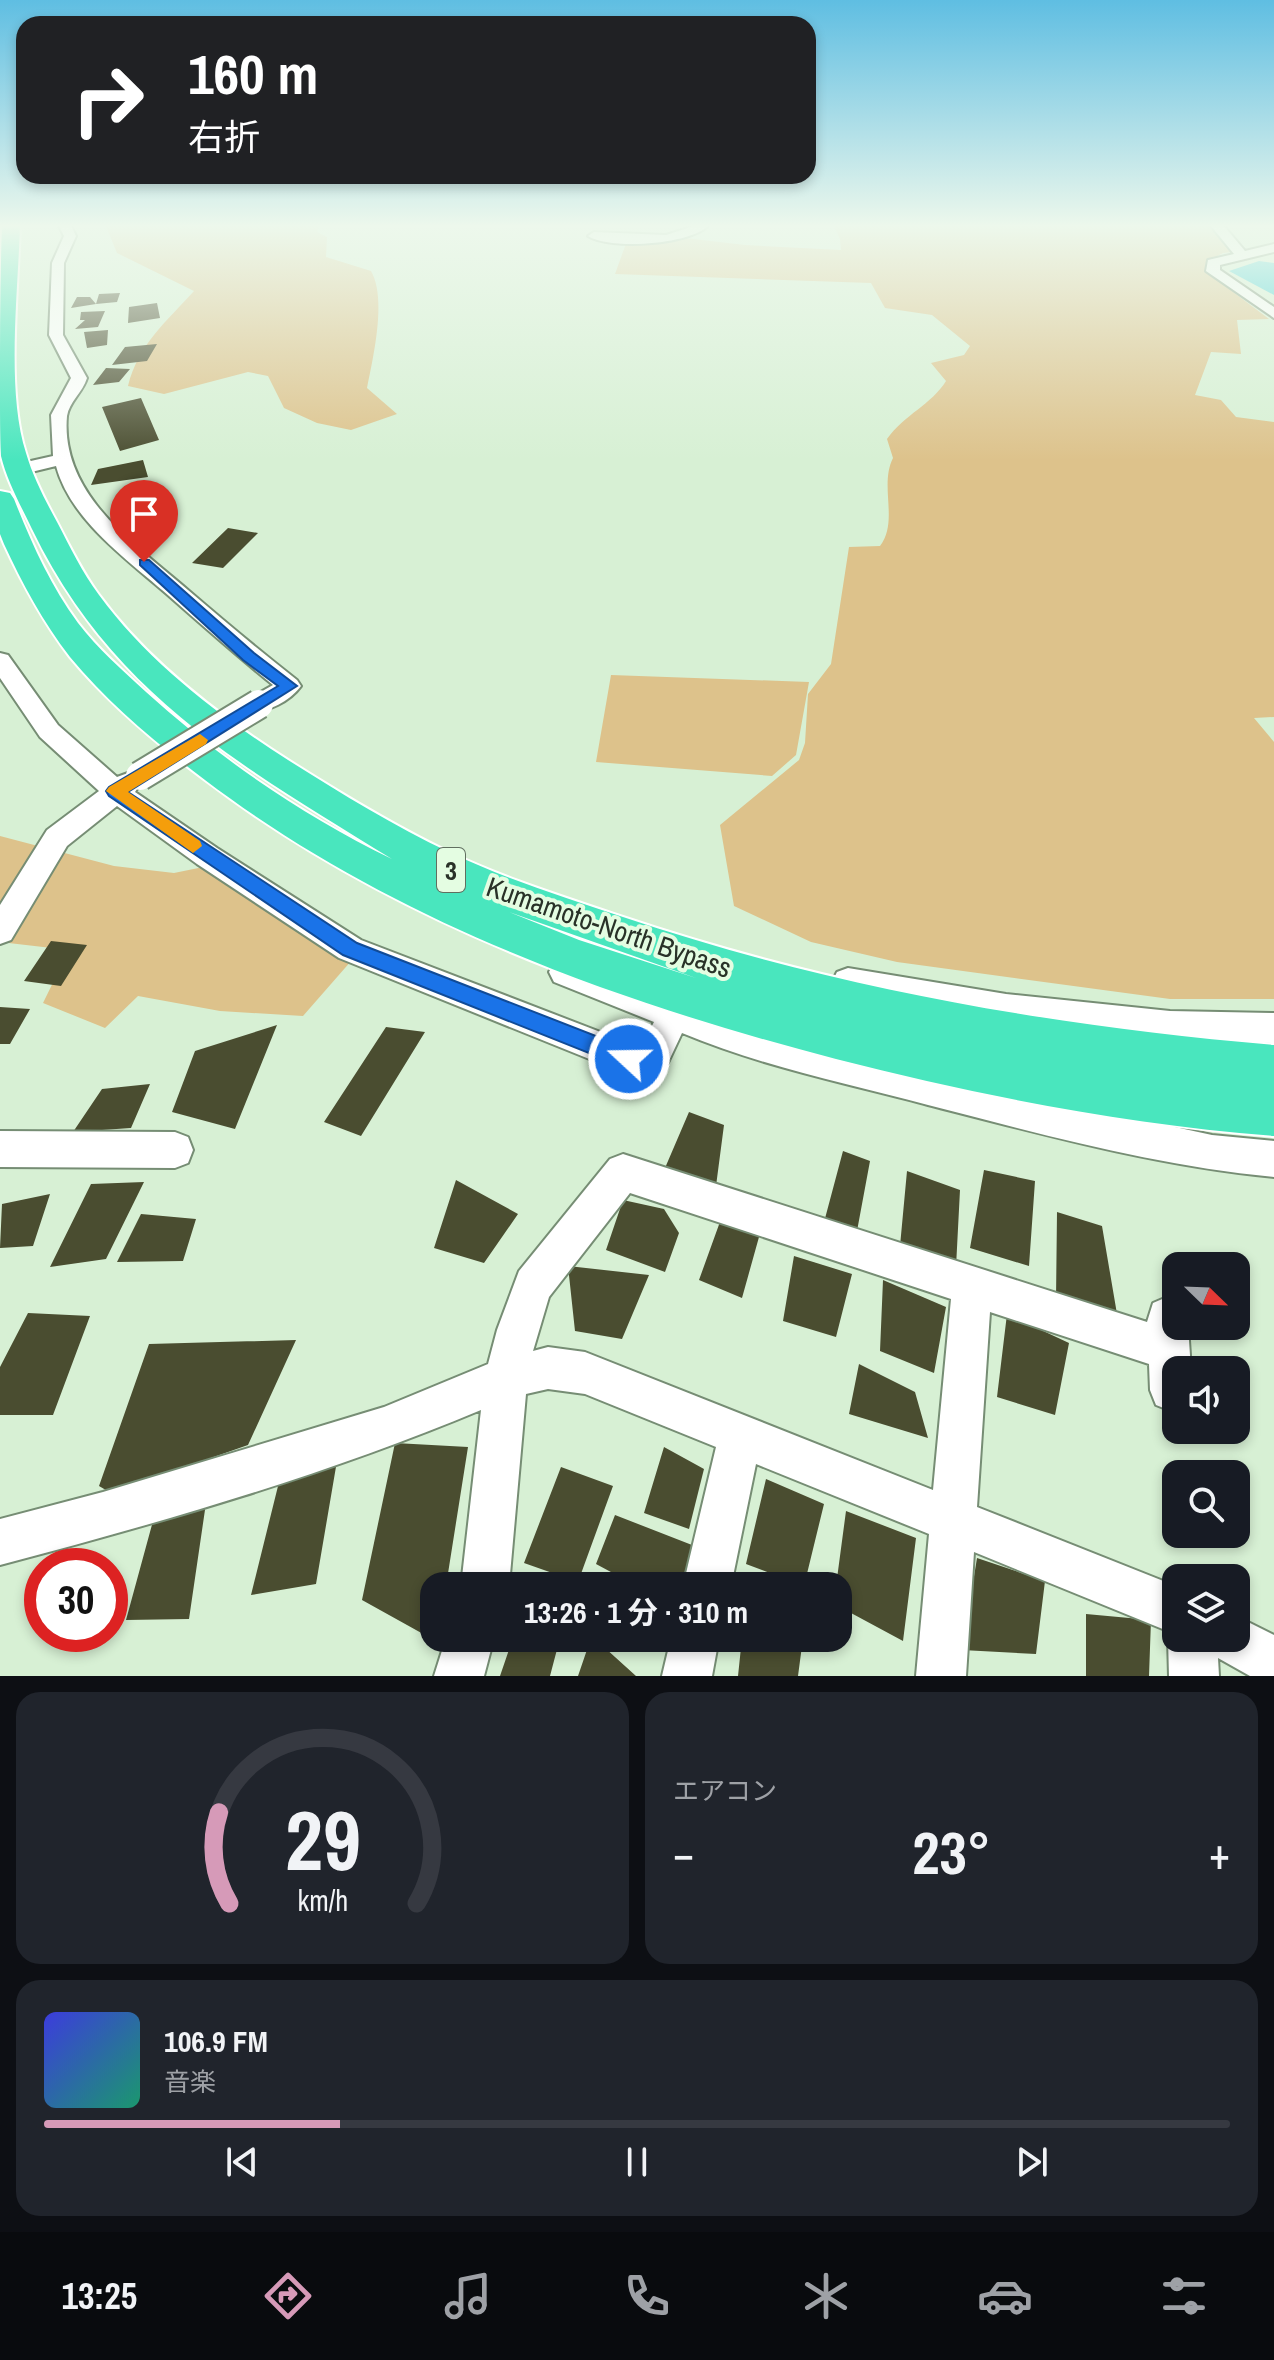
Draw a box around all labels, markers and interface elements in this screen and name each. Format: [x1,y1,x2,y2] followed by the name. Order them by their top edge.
[188,36,318,111] text: 160 m
[56,48,160,152] icon: right
[188,113,260,161] text: 右折
[110,480,178,562] pin
[122,492,166,536] icon: arrive
[437,848,465,892] road number: 3
[482,867,736,987] street label: Kumamoto-North Bypass
[587,1017,671,1101] position arrow
[1162,1252,1250,1340] north arrow
[1162,1252,1250,1652] map controls
[1162,1356,1250,1444] button: sound
[1162,1460,1250,1548] button: search
[24,1548,128,1652] speed limit sign: 30
[1162,1564,1250,1652] button: layers
[524,1592,748,1632] text: 13:26 · 1 分 · 310 m
[673,1773,777,1808] text: エアコン
[285,1784,360,1896] text: 29
[912,1812,991,1893] text: 23°
[673,1823,694,1883] text: −
[1209,1823,1230,1883] text: +
[297,1881,348,1920] text: km/h
[164,2021,268,2061] text: 106.9 FM
[164,2064,216,2099] text: 音楽
[220,2140,264,2184] icon: previous
[615,2140,659,2184] icon: pause
[1010,2140,1054,2184] icon: next
[260,2268,316,2324] icon: directions
[440,2268,496,2324] icon: music
[619,2268,675,2324] icon: phone
[798,2268,854,2324] icon: climate
[977,2268,1033,2324] icon: car
[1156,2268,1212,2324] icon: filters
[62,2272,137,2320] text: 13:25

